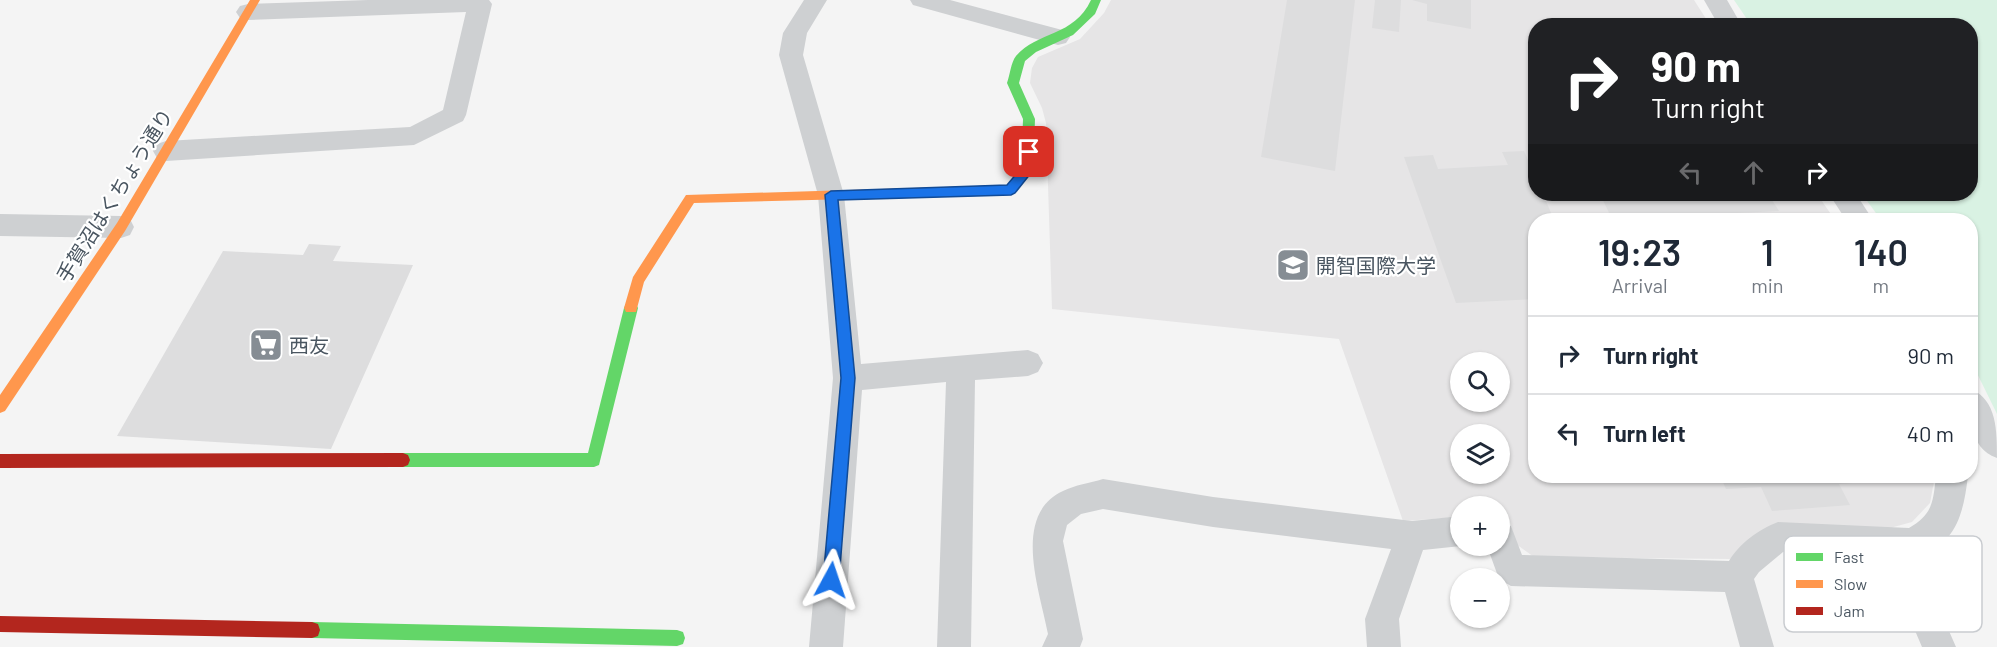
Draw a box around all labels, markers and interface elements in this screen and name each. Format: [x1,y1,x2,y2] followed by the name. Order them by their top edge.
[1651,40,1741,90] text: 90 m
[1552,42,1630,120] icon: right
[1651,91,1765,123] text: Turn right
[51,104,177,286] street label: 手賀沼はくちょう通り
[1003,126,1054,177] pin
[1012,135,1045,168] icon: arrive
[1674,156,1707,189] icon: left
[1737,156,1770,189] icon: ahead
[1800,156,1833,189] icon: right
[1598,230,1681,273] text: 19:23
[1761,230,1774,273] text: 1
[1854,230,1908,273] text: 140
[1275,247,1311,283] school or university icon: 開智国際大学
[1316,253,1436,277] place label: 開智国際大学
[1612,273,1668,297] text: Arrival
[1751,273,1784,297] text: min
[1873,273,1889,297] text: m
[248,327,284,363] supermarket icon: 西友
[289,333,329,357] place label: 西友
[1552,339,1585,372] icon: right
[1603,342,1698,368] text: Turn right
[1908,342,1954,368] text: 90 m
[1450,352,1510,628] map controls
[1450,352,1510,412] button: search
[1552,417,1585,450] icon: left
[1603,420,1686,446] text: Turn left
[1907,420,1954,446] text: 40 m
[1450,424,1510,484] button: layers
[1450,496,1510,556] button: +
[1784,536,1982,632] legend
[1834,547,1864,566] text: Fast
[799,548,863,612] position arrow
[1450,568,1510,628] button: −
[1834,574,1867,593] text: Slow
[1834,601,1865,620] text: Jam

